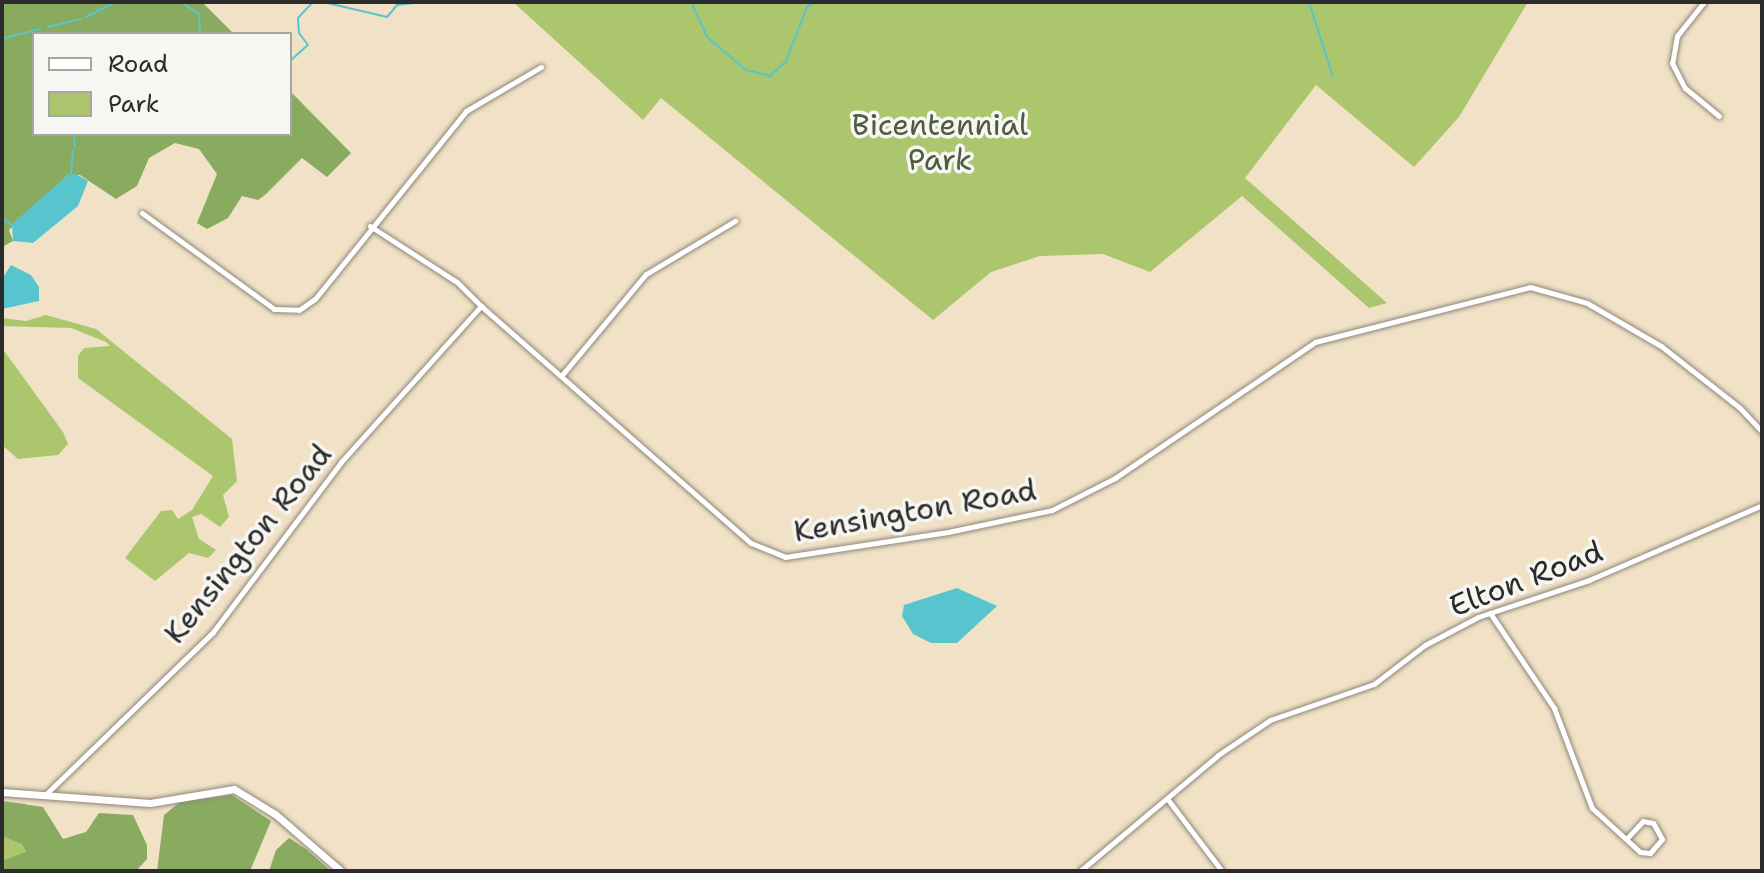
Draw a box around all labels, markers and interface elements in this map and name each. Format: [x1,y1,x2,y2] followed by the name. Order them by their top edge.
[32,32,292,136] legend
[108,48,168,80] text: Road
[108,88,160,120] text: Park
[852,107,1028,178] park label: Bicentennial Park
[157,437,339,651] street label: Kensington Road
[791,472,1039,550] street label: Kensington Road
[1444,533,1608,625] street label: Elton Road

